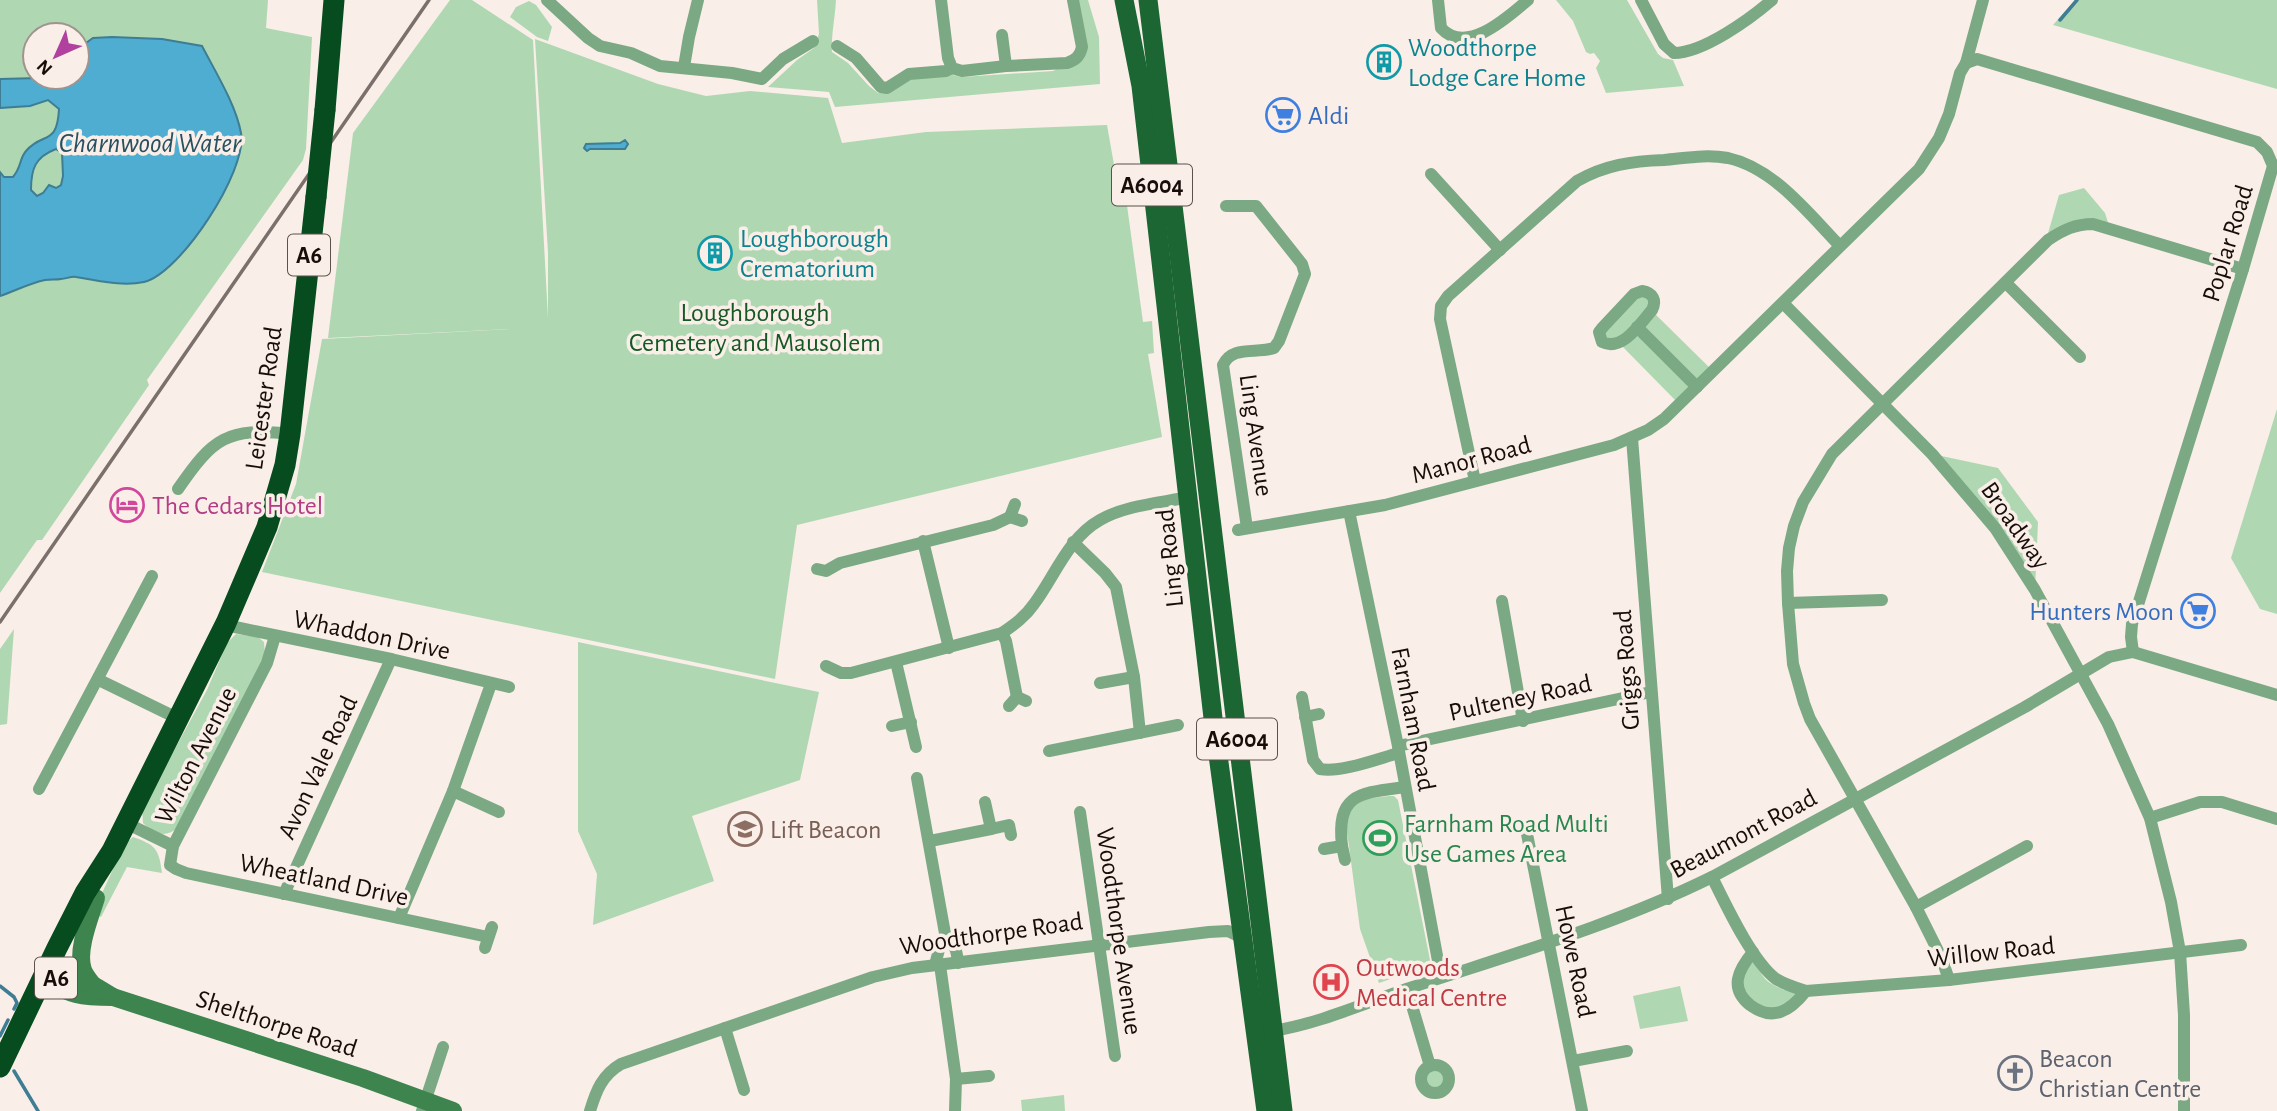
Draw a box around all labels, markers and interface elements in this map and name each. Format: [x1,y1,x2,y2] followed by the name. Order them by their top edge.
[21,21,91,91] north arrow
[1408,35,1586,91] place label: Woodthorpe Lodge Care Home
[1365,43,1403,81] building icon: Woodthorpe Lodge Care Home
[34,56,56,78] text: N
[1264,96,1302,134] supermarket icon: Aldi
[1308,103,1349,129] place label: Aldi
[59,130,242,158] water label: Charnwood Water
[1112,164,1192,205] road number: A6004
[2198,182,2258,305] street label: Poplar Road
[740,226,889,282] place label: Loughborough Crematorium
[288,234,330,276] road number: A6
[696,234,734,272] building icon: Loughborough Crematorium
[629,300,881,356] park label: Loughborough Cemetery and Mausolem
[241,325,287,472] street label: Leicester Road
[1235,372,1277,498] street label: Ling Avenue
[1409,432,1534,488] street label: Manor Road
[1976,477,2055,574] street label: Broadway
[108,486,146,524] hotel icon: The Cedars Hotel
[152,493,323,519] place label: The Cedars Hotel
[1152,507,1188,609] street label: Ling Road
[2179,592,2217,630] supermarket icon: Hunters Moon
[2029,599,2174,625] place label: Hunters Moon
[291,606,453,664] street label: Whaddon Drive
[1610,609,1644,731] street label: Griggs Road
[1386,645,1440,793] street label: Farnham Road
[1446,670,1594,726] street label: Pulteney Road
[150,683,241,828] street label: Wilton Avenue
[273,692,362,843] street label: Avon Vale Road
[1197,718,1277,760] road number: A6004
[1666,784,1821,883] street label: Beaumont Road
[726,810,764,848] school or university icon: Lift Beacon
[1404,811,1609,867] place label: Farnham Road Multi Use Games Area
[770,817,881,843] place label: Lift Beacon
[1361,819,1399,857] sports icon: Farnham Road Multi Use Games Area
[1092,826,1146,1036] street label: Woodthorpe Avenue
[237,849,411,911] street label: Wheatland Drive
[1550,902,1600,1020] street label: Howe Road
[898,908,1085,960] street label: Woodthorpe Road
[1926,932,2056,972] street label: Willow Road
[1356,955,1507,1011] place label: Outwoods Medical Centre
[35,958,77,998] road number: A6
[1312,963,1350,1001] hospital icon: Outwoods Medical Centre
[193,986,361,1062] street label: Shelthorpe Road
[2039,1046,2201,1102] place label: Beacon Christian Centre
[1996,1054,2034,1092] church icon: Beacon Christian Centre

